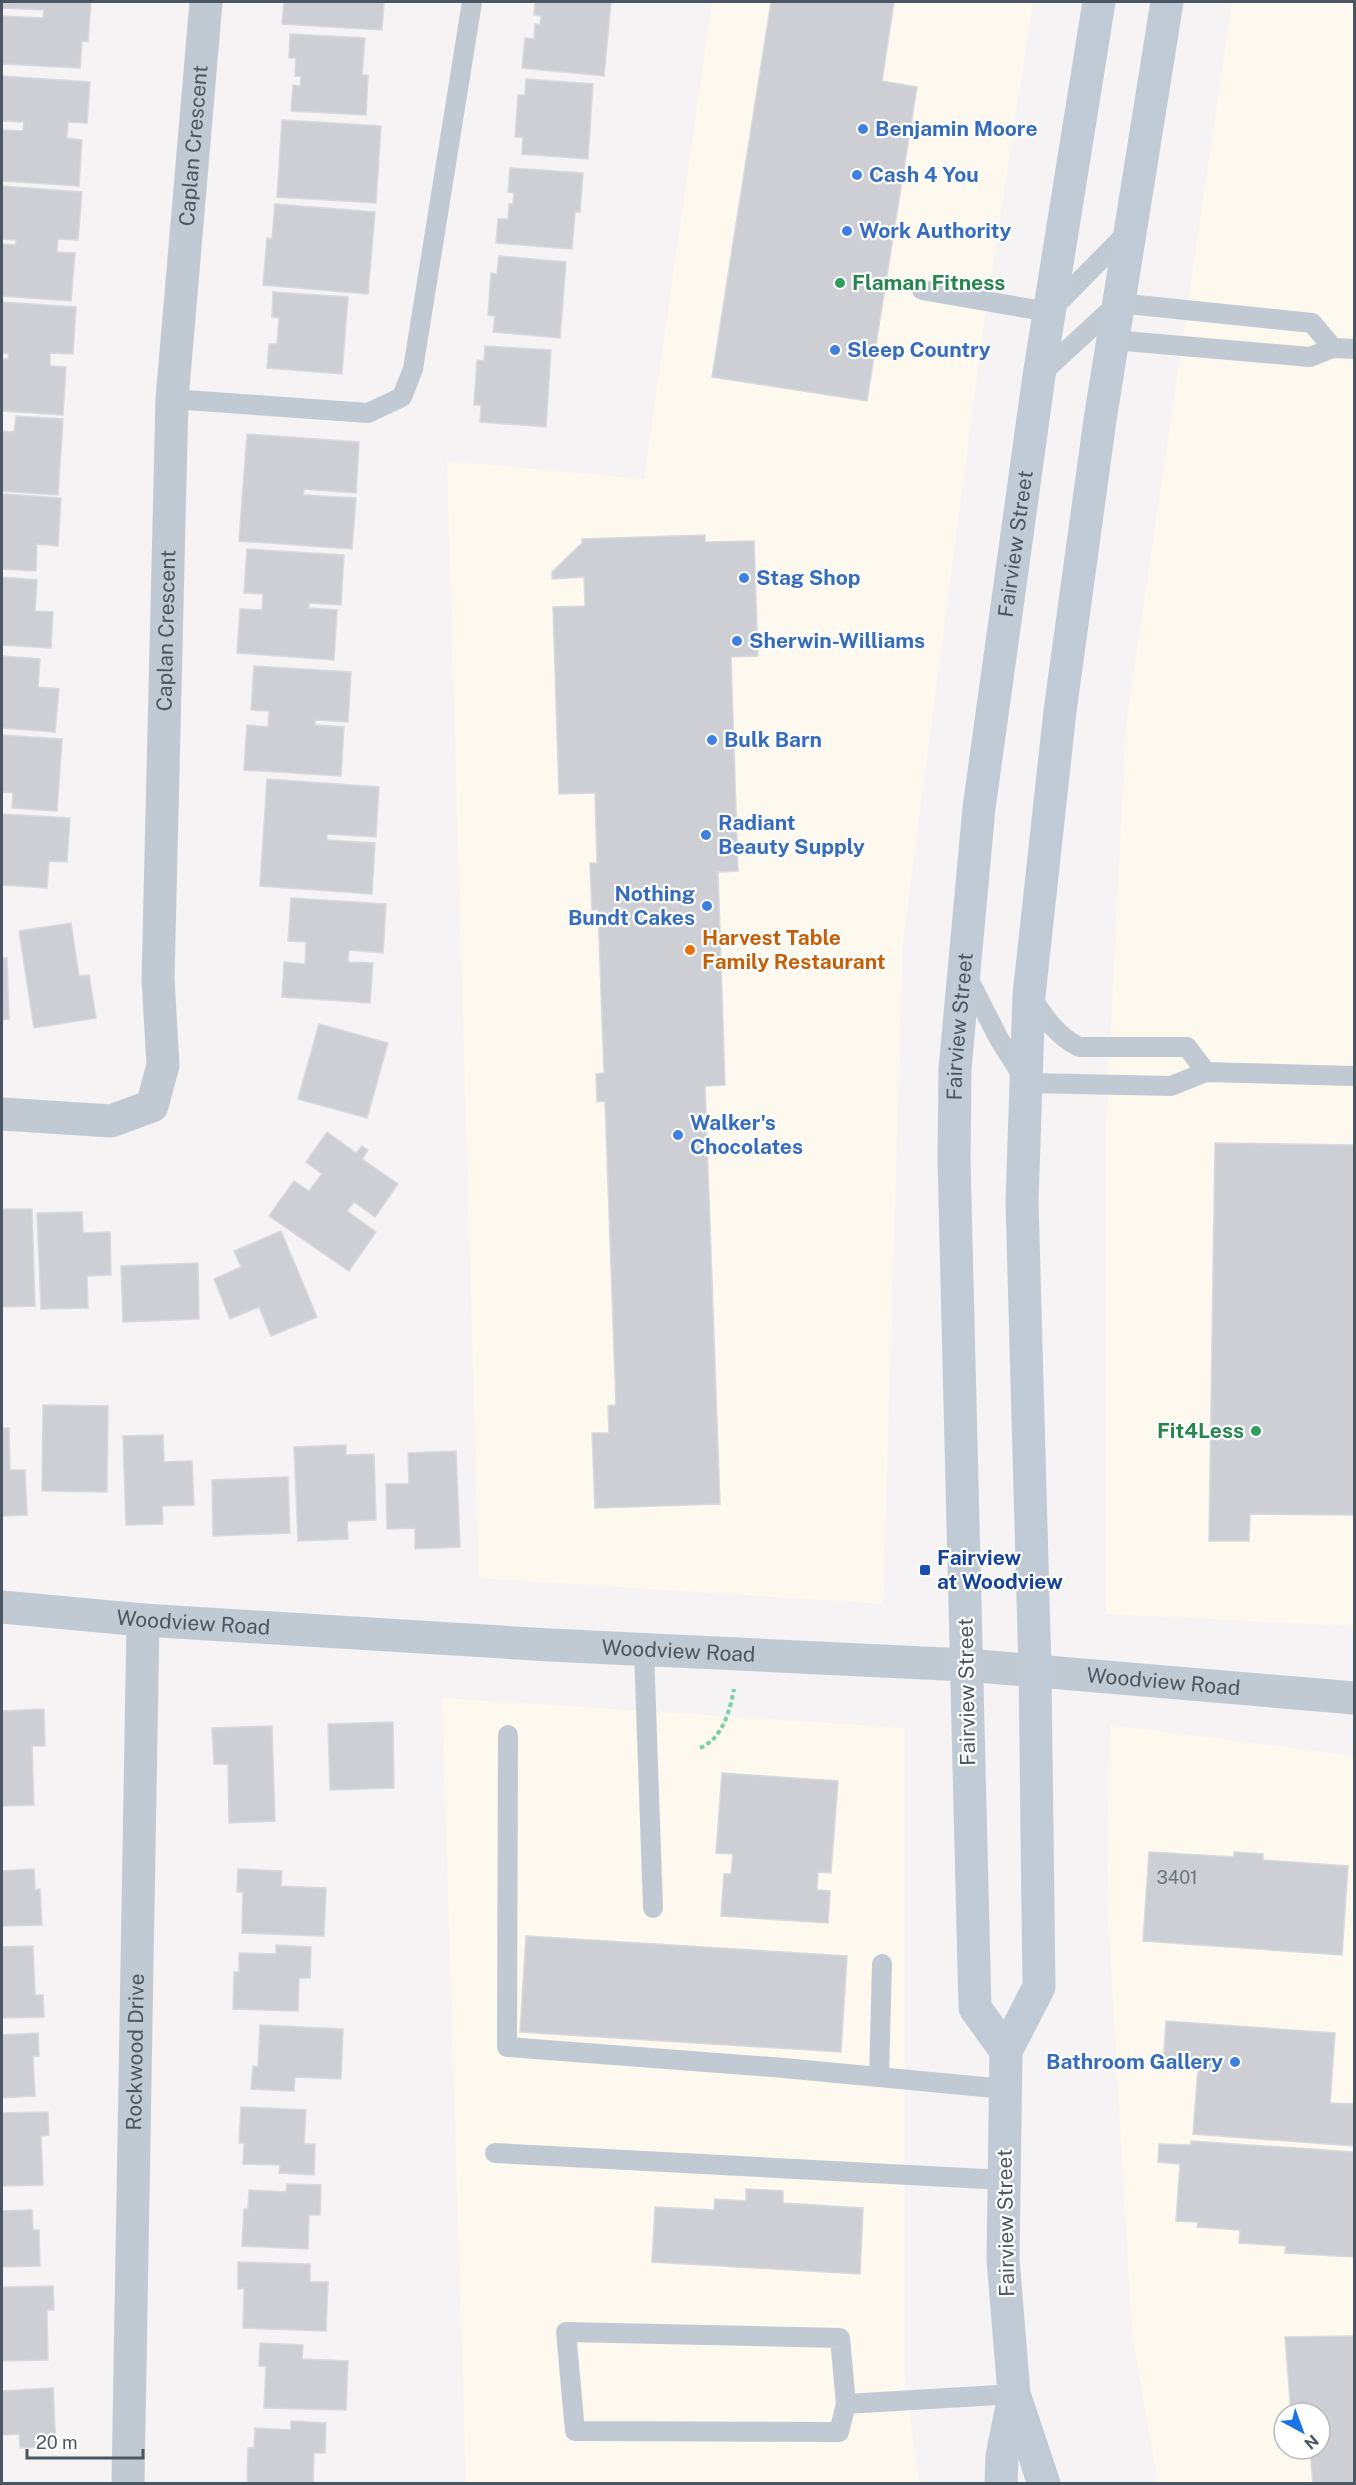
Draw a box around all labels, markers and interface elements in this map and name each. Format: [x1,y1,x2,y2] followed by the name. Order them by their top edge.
[174,64,213,227] street label: Caplan Crescent
[875,116,1038,141] place label: Benjamin Moore
[856,122,870,136] marker: Benjamin Moore
[869,162,979,187] place label: Cash 4 You
[850,168,864,182] marker: Cash 4 You
[859,218,1012,243] place label: Work Authority
[840,224,854,238] marker: Work Authority
[852,270,1005,295] place label: Flaman Fitness
[833,276,847,290] marker: Flaman Fitness
[847,337,991,362] place label: Sleep Country
[828,343,842,357] marker: Sleep Country
[993,469,1038,619] street label: Fairview Street
[151,549,180,712] street label: Caplan Crescent
[756,565,861,590] place label: Stag Shop
[737,571,751,585] marker: Stag Shop
[749,628,925,653] place label: Sherwin-Williams
[730,634,744,648] marker: Sherwin-Williams
[724,727,822,752] place label: Bulk Barn
[705,733,719,747] marker: Bulk Barn
[718,810,865,859] place label: Radiant Beauty Supply
[699,828,713,842] marker: Radiant Beauty Supply
[568,881,695,930] place label: Nothing Bundt Cakes
[700,899,714,913] marker: Nothing Bundt Cakes
[702,925,885,974] place label: Harvest Table Family Restaurant
[683,943,697,957] marker: Harvest Table Family Restaurant
[942,952,978,1100] street label: Fairview Street
[690,1110,803,1159] place label: Walker's Chocolates
[671,1128,685,1142] marker: Walker's Chocolates
[1157,1418,1244,1443] place label: Fit4Less
[1249,1424,1263,1438] marker: Fit4Less
[937,1545,1063,1594] place label: Fairview at Woodview
[918,1563,932,1577] marker: Fairview at Woodview
[115,1605,271,1640] street label: Woodview Road
[953,1618,980,1766] street label: Fairview Street
[601,1634,756,1667] street label: Woodview Road
[1086,1662,1241,1700] street label: Woodview Road
[1157,1867,1197,1888] house number: 3401
[121,1973,149,2131] street label: Rockwood Drive
[1046,2049,1223,2074] place label: Bathroom Gallery
[1228,2055,1242,2069] marker: Bathroom Gallery
[992,2149,1019,2297] street label: Fairview Street
[1272,2401,1332,2461] north arrow
[27,2422,142,2460] scale bar
[1301,2431,1322,2453] text: N
[36,2432,78,2453] text: 20 m

